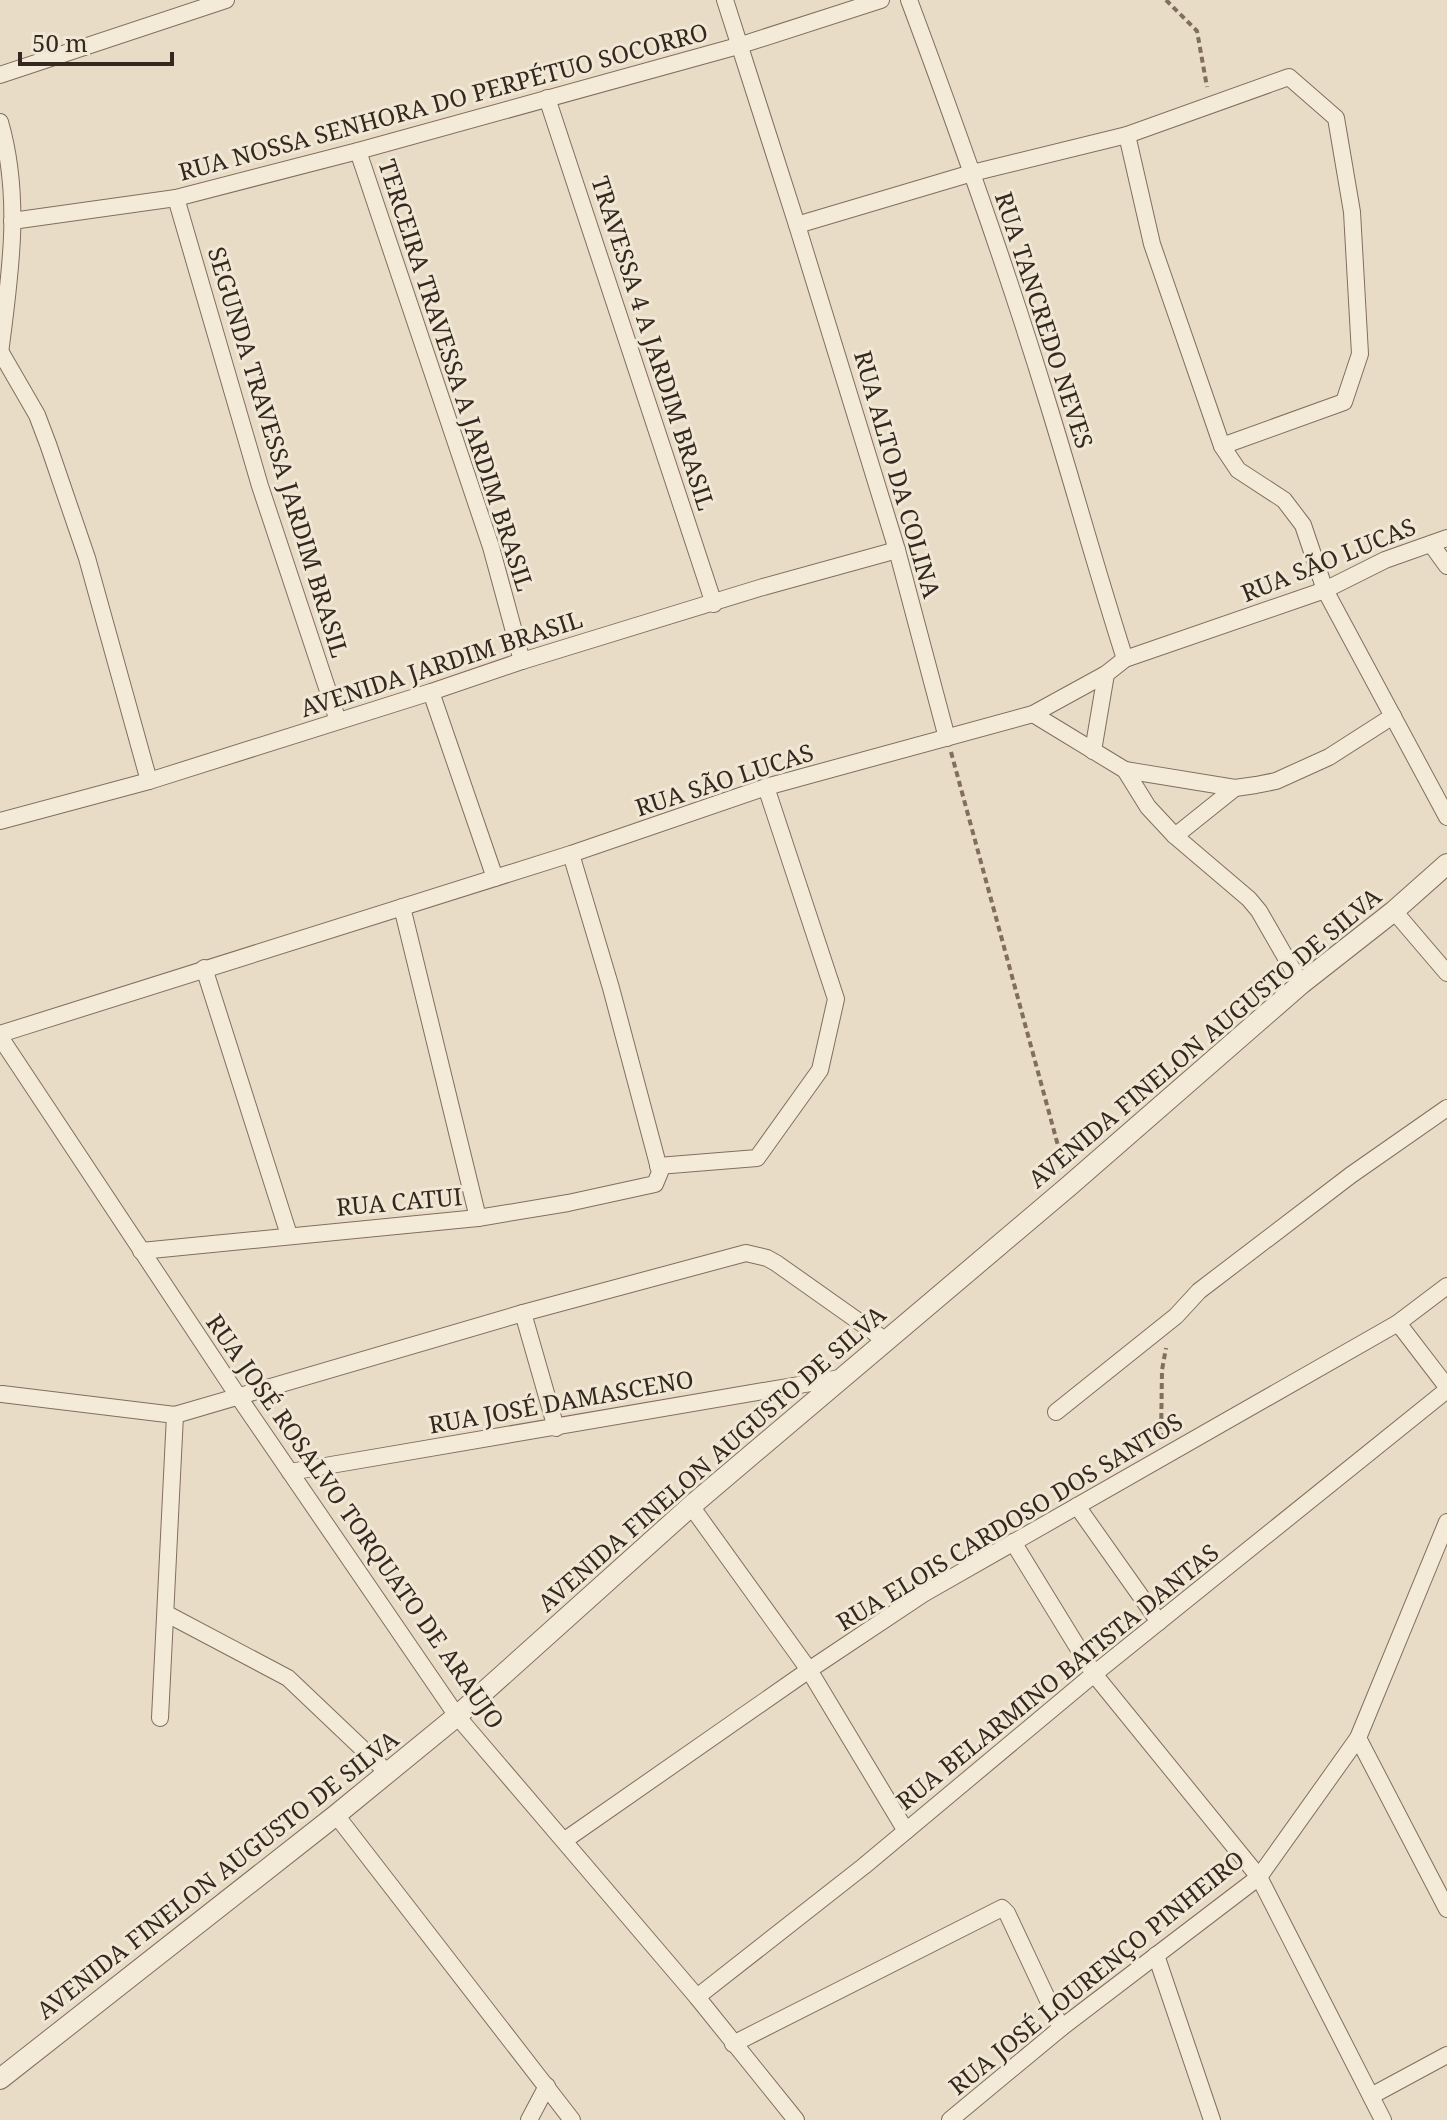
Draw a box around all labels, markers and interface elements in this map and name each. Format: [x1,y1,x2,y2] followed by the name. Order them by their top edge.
[175,14,711,188] street label: RUA NOSSA SENHORA DO PERPÉTUO SOCORRO
[20,16,172,66] scale bar
[32,26,88,59] text: 50 m
[371,155,543,595] street label: TERCEIRA TRAVESSA A JARDIM BRASIL
[584,172,724,514] street label: TRAVESSA 4 A JARDIM BRASIL
[988,188,1102,452] street label: RUA TANCREDO NEVES
[201,243,357,661] street label: SEGUNDA TRAVESSA JARDIM BRASIL
[847,347,949,601] street label: RUA ALTO DA COLINA
[1236,509,1420,609] street label: RUA SÃO LUCAS
[296,602,586,724] street label: AVENIDA JARDIM BRASIL
[631,735,817,823] street label: RUA SÃO LUCAS
[1021,879,1388,1195] street label: AVENIDA FINELON AUGUSTO DE SILVA
[335,1179,463,1223] street label: RUA CATUI
[530,1297,892,1618] street label: AVENIDA FINELON AUGUSTO DE SILVA
[199,1307,513,1735] street label: RUA JOSÉ ROSALVO TORQUATO DE ARAUJO
[426,1361,696,1441] street label: RUA JOSÉ DAMASCENO
[830,1404,1188,1638] street label: RUA ELOIS CARDOSO DOS SANTOS
[889,1535,1225,1817] street label: RUA BELARMINO BATISTA DANTAS
[29,1722,405,2026] street label: AVENIDA FINELON AUGUSTO DE SILVA
[941,1842,1251,2102] street label: RUA JOSÉ LOURENÇO PINHEIRO

